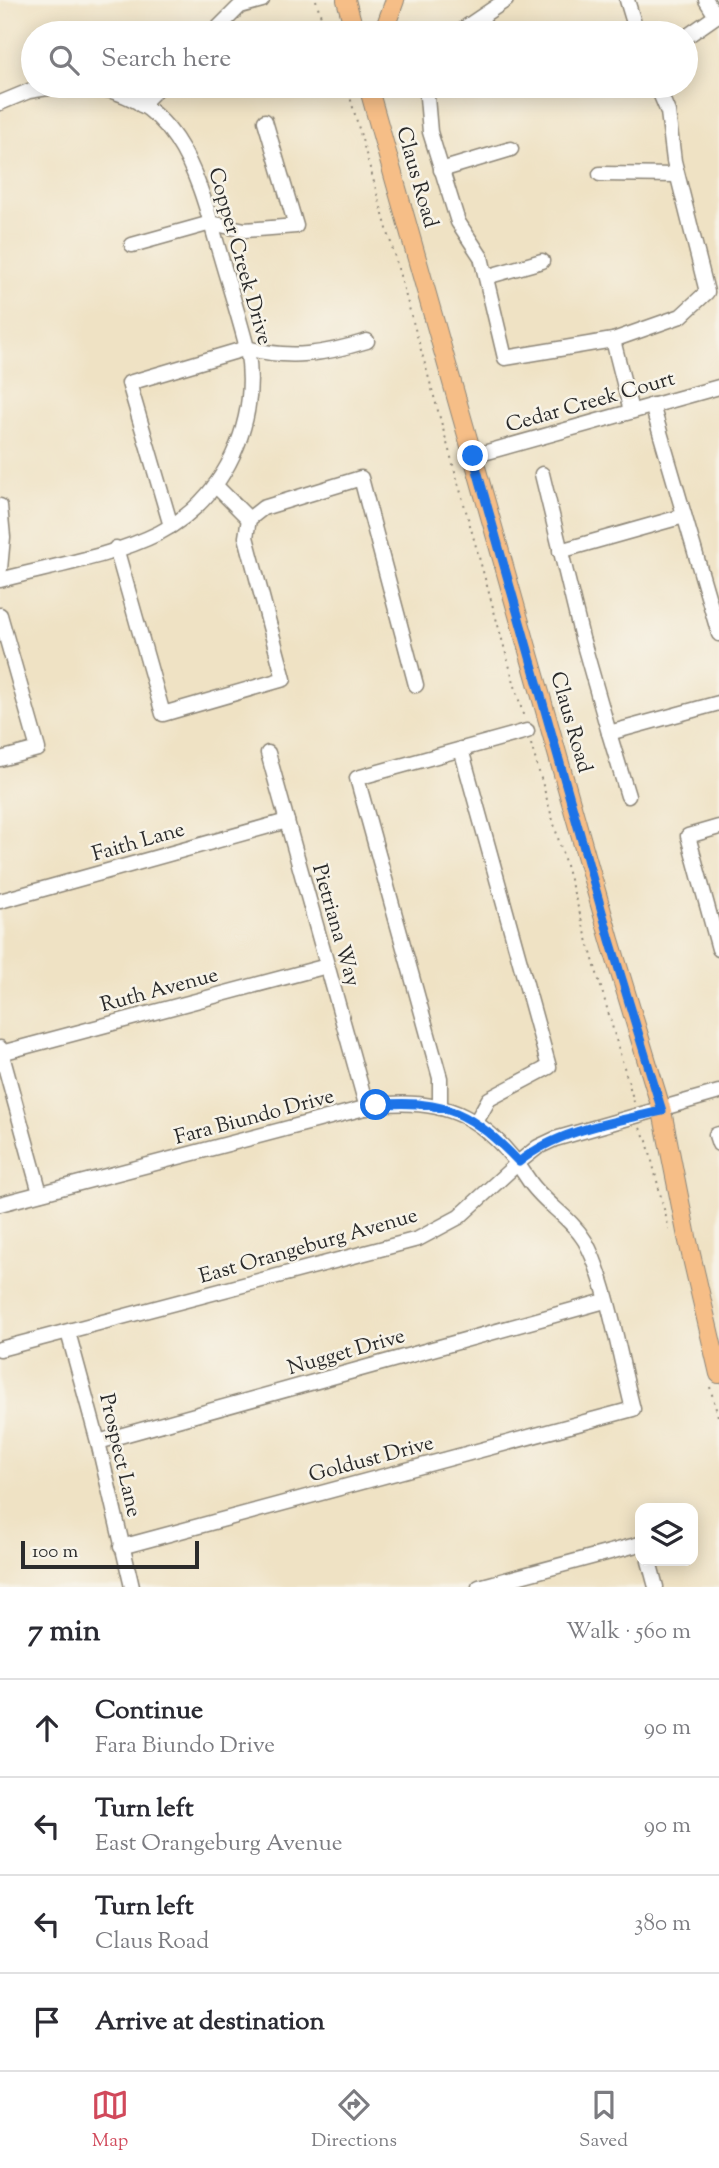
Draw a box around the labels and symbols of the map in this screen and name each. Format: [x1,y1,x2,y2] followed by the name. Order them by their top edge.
[387,123,445,232] street label: Claus Road
[199,164,279,349] street label: Copper Creek Drive
[503,364,679,441] street label: Cedar Creek Court
[457,440,488,471] route end
[541,668,599,777] street label: Claus Road
[89,815,188,870] street label: Faith Lane
[303,861,367,991] street label: Pietriana Way
[97,961,222,1021] street label: Ruth Avenue
[171,1082,338,1154] street label: Fara Biundo Drive
[360,1089,391,1120] route start
[196,1201,421,1292] street label: East Orangeburg Avenue
[284,1322,409,1384] street label: Nugget Drive
[90,1391,148,1520] street label: Prospect Lane
[306,1429,437,1491] street label: Goldust Drive
[21,1538,200,1570] scale bar

